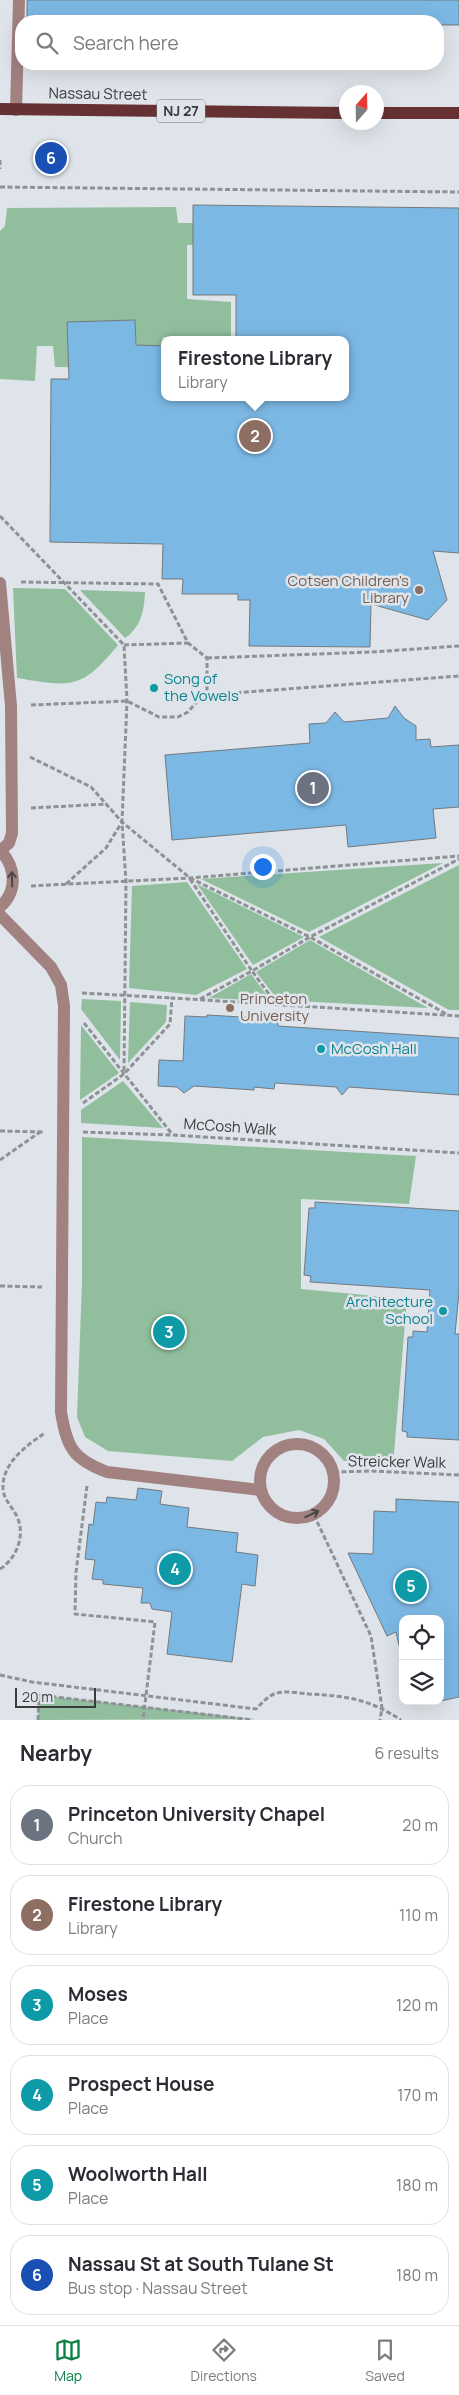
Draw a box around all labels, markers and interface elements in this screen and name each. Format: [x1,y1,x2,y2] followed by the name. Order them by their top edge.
[15,15,444,70] search box
[33,29,61,57] icon: search
[73,30,179,56] text: Search here
[49,82,148,105] street label: Nassau Street
[339,85,384,130] north arrow
[157,100,205,122] road number: NJ 27
[35,139,67,177] pin: 6
[161,336,349,401] popup
[178,345,332,371] text: Firestone Library
[178,371,228,393] text: Library
[239,417,271,455] pin: 2
[288,570,409,608] place label: Cotsen Children's Library
[413,584,425,596] marker: Cotsen Children's Library
[164,668,239,706] place label: Song of the Vowels
[148,682,160,694] marker: Song of the Vowels
[297,769,329,807] pin: 1
[250,854,276,880] your location
[8,871,17,887] one-way arrow
[240,988,309,1026] place label: Princeton University
[224,1002,236,1014] marker: Princeton University
[331,1038,417,1059] place label: McCosh Hall
[315,1043,327,1055] marker: McCosh Hall
[183,1113,278,1140] street label: McCosh Walk
[346,1291,433,1329] place label: Architecture School
[437,1305,449,1317] marker: Architecture School
[153,1313,185,1351] pin: 3
[348,1450,447,1473] street label: Streicker Walk
[304,1509,319,1518] one-way arrow
[159,1550,191,1588] pin: 4
[395,1567,427,1605] pin: 5
[399,1615,444,1705] map controls
[399,1615,444,1660] button: locate
[399,1660,444,1705] button: layers
[15,1685,96,1708] scale bar
[22,1687,53,1706] text: 20 m
[20,1739,92,1767] text: Nearby
[374,1742,439,1764] text: 6 results
[68,1801,325,1827] text: Princeton University Chapel
[33,1814,41,1836] text: 1
[402,1814,438,1836] text: 20 m
[68,1827,122,1849] text: Church
[68,1891,222,1917] text: Firestone Library
[32,1904,42,1926] text: 2
[399,1904,438,1926] text: 110 m
[68,1917,118,1939] text: Library
[68,1981,128,2007] text: Moses
[32,1994,42,2016] text: 3
[396,1994,438,2016] text: 120 m
[68,2007,108,2029] text: Place
[68,2071,214,2097] text: Prospect House
[32,2084,42,2106] text: 4
[397,2084,438,2106] text: 170 m
[68,2097,108,2119] text: Place
[68,2161,208,2187] text: Woolworth Hall
[32,2174,42,2196] text: 5
[396,2174,438,2196] text: 180 m
[68,2187,108,2209] text: Place
[68,2251,334,2277] text: Nassau St at South Tulane St
[32,2264,42,2286] text: 6
[396,2264,438,2286] text: 180 m
[68,2277,248,2299] text: Bus stop · Nassau Street
[54,2336,82,2385] tab: Map
[191,2336,257,2385] tab: Directions
[365,2336,405,2385] tab: Saved

